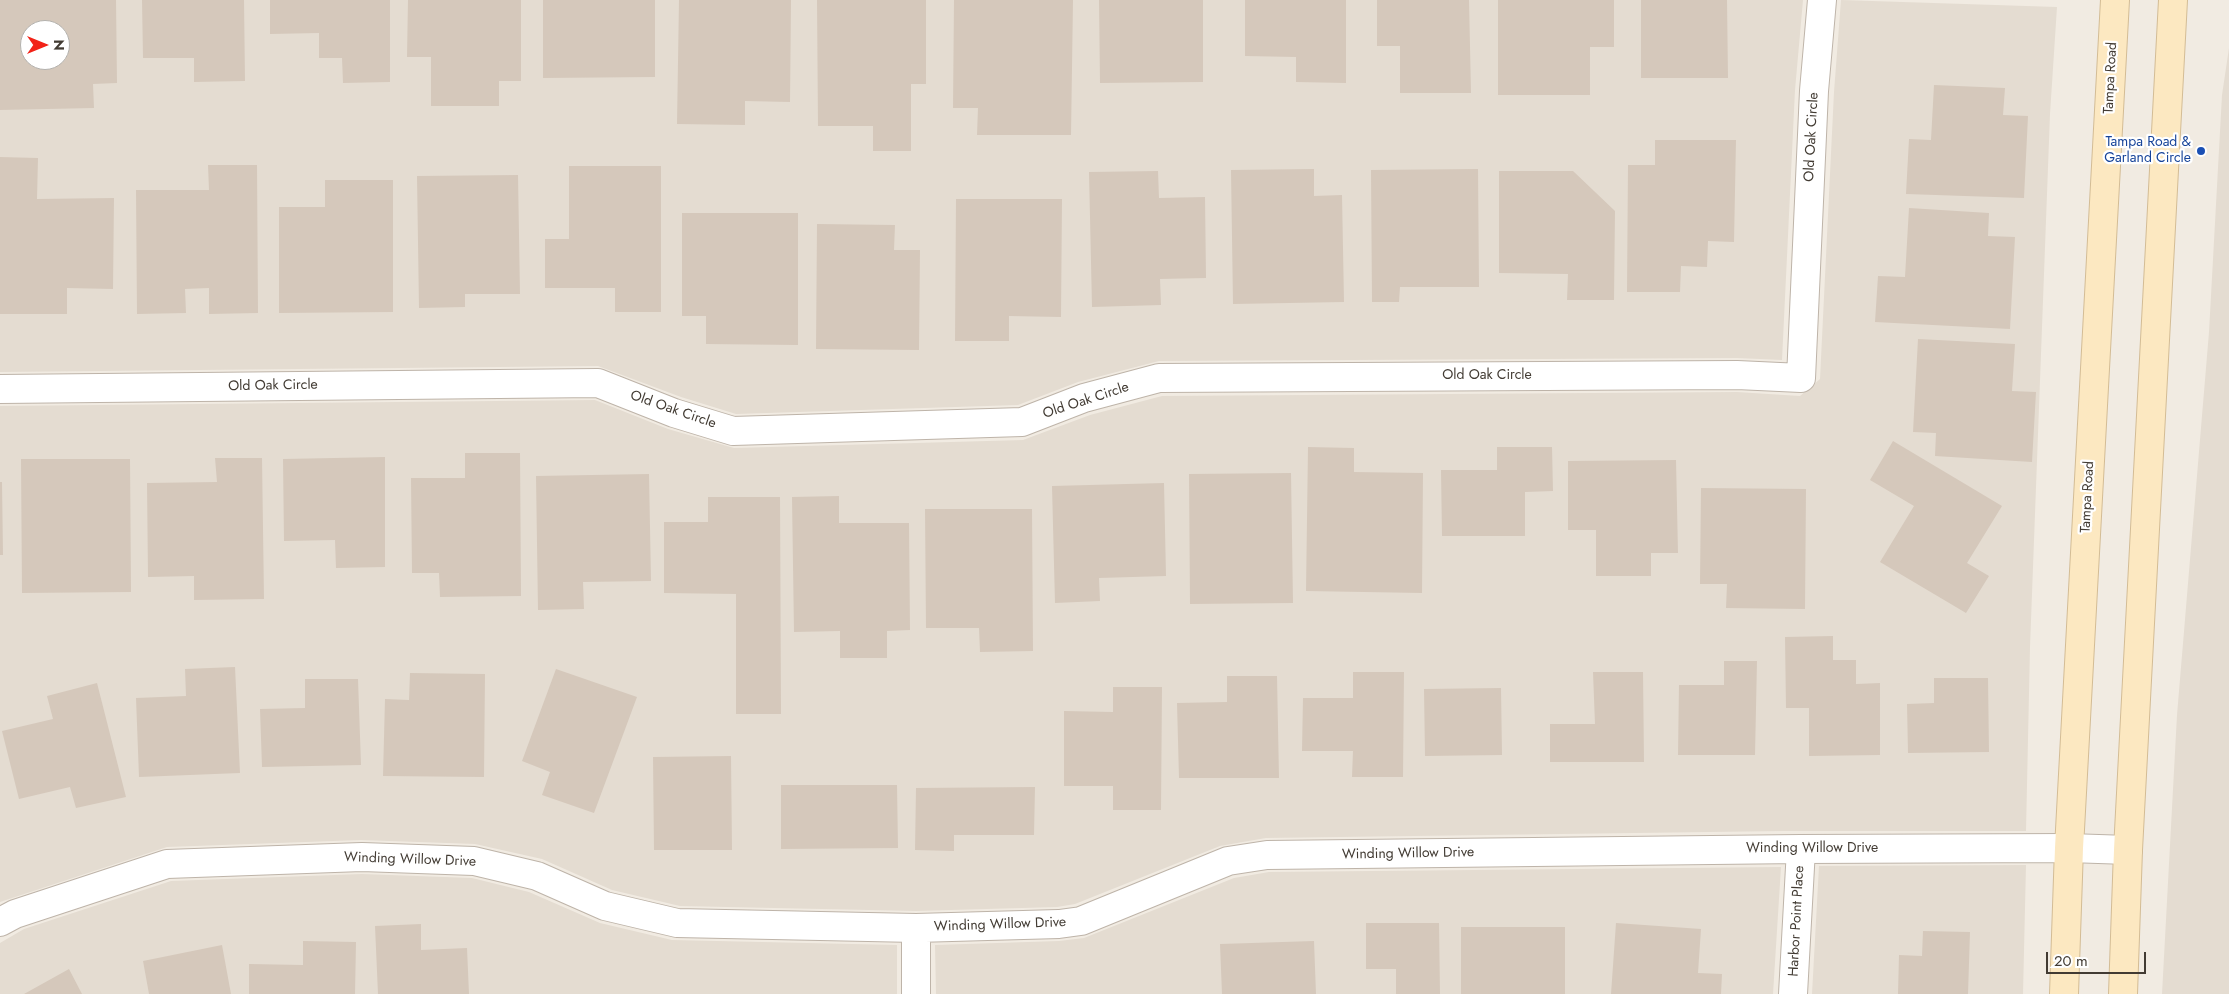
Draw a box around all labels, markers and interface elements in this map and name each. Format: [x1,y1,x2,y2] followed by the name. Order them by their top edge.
[20,20,70,70] north arrow
[49,39,69,51] text: N
[2101,42,2121,114] street label: Tampa Road
[1801,92,1823,182] street label: Old Oak Circle
[2104,135,2191,168] place label: Tampa Road & Garland Circle
[2195,145,2207,157] marker: Tampa Road & Garland Circle
[1442,368,1532,384] street label: Old Oak Circle
[228,377,318,395] street label: Old Oak Circle
[1041,379,1131,423] street label: Old Oak Circle
[628,387,718,433] street label: Old Oak Circle
[2078,461,2098,533] street label: Tampa Road
[1746,841,1878,857] street label: Winding Willow Drive
[1342,844,1474,864] street label: Winding Willow Drive
[344,849,476,871] street label: Winding Willow Drive
[1786,865,1808,977] street label: Harbor Point Place
[934,914,1066,936] street label: Winding Willow Drive
[2049,942,2149,974] scale bar
[2054,950,2088,972] text: 20 m

